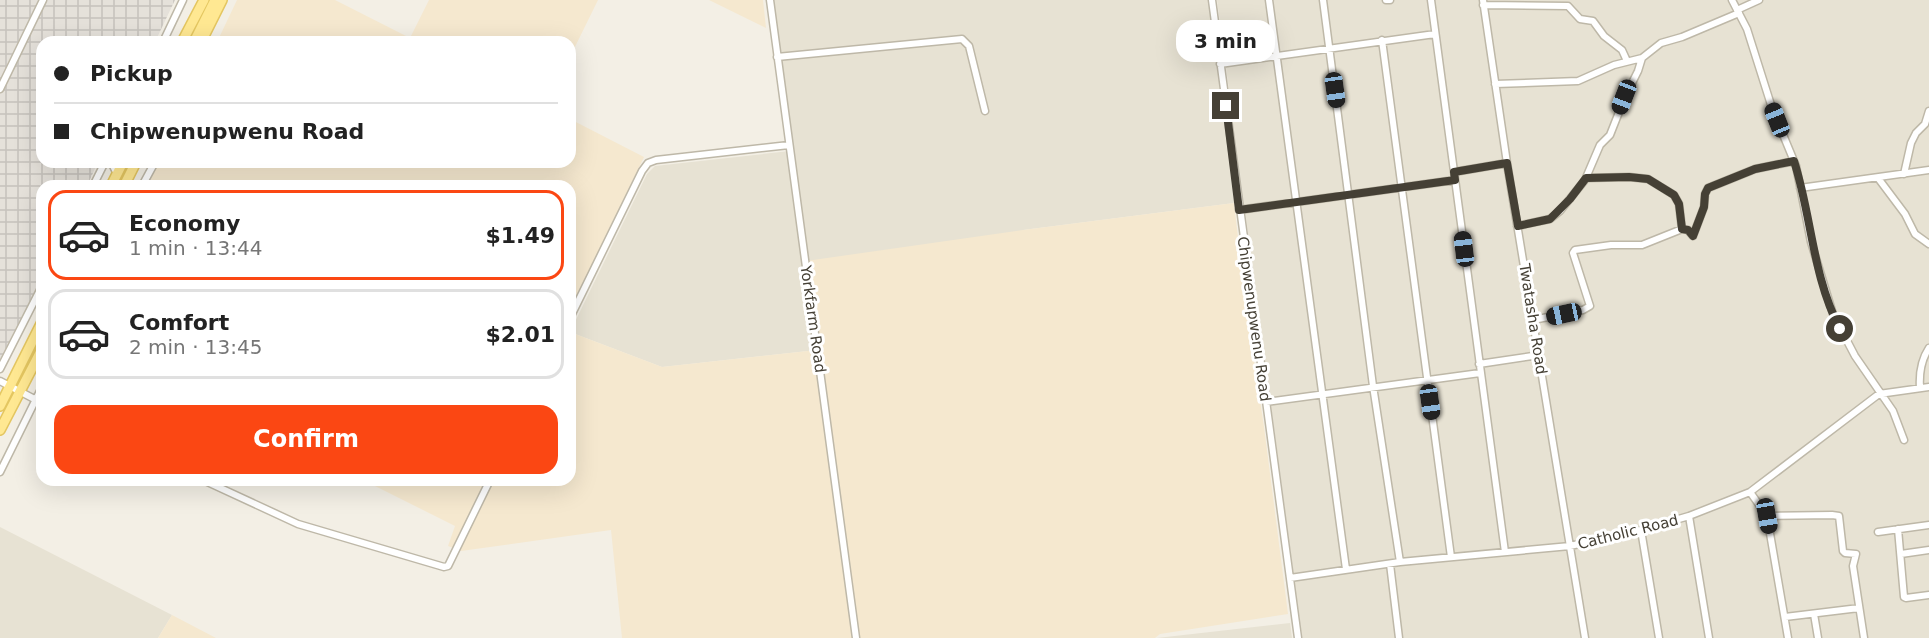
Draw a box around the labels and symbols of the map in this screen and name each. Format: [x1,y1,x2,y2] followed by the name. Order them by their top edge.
[1176,19,1276,61] callout: 3 min
[1324,71,1346,109] car
[1609,77,1639,117] car
[1212,92,1239,119] route end
[1762,100,1792,140] car
[1453,230,1475,268] car
[1233,235,1275,403] street label: Chipwenupwenu Road
[1515,261,1551,376] street label: Twatasha Road
[796,263,829,374] street label: Yorkfarm Road
[1545,301,1583,327] car
[1826,315,1853,342] route start
[1419,383,1441,421] car
[1755,497,1779,535] car
[1576,511,1680,553] street label: Catholic Road

